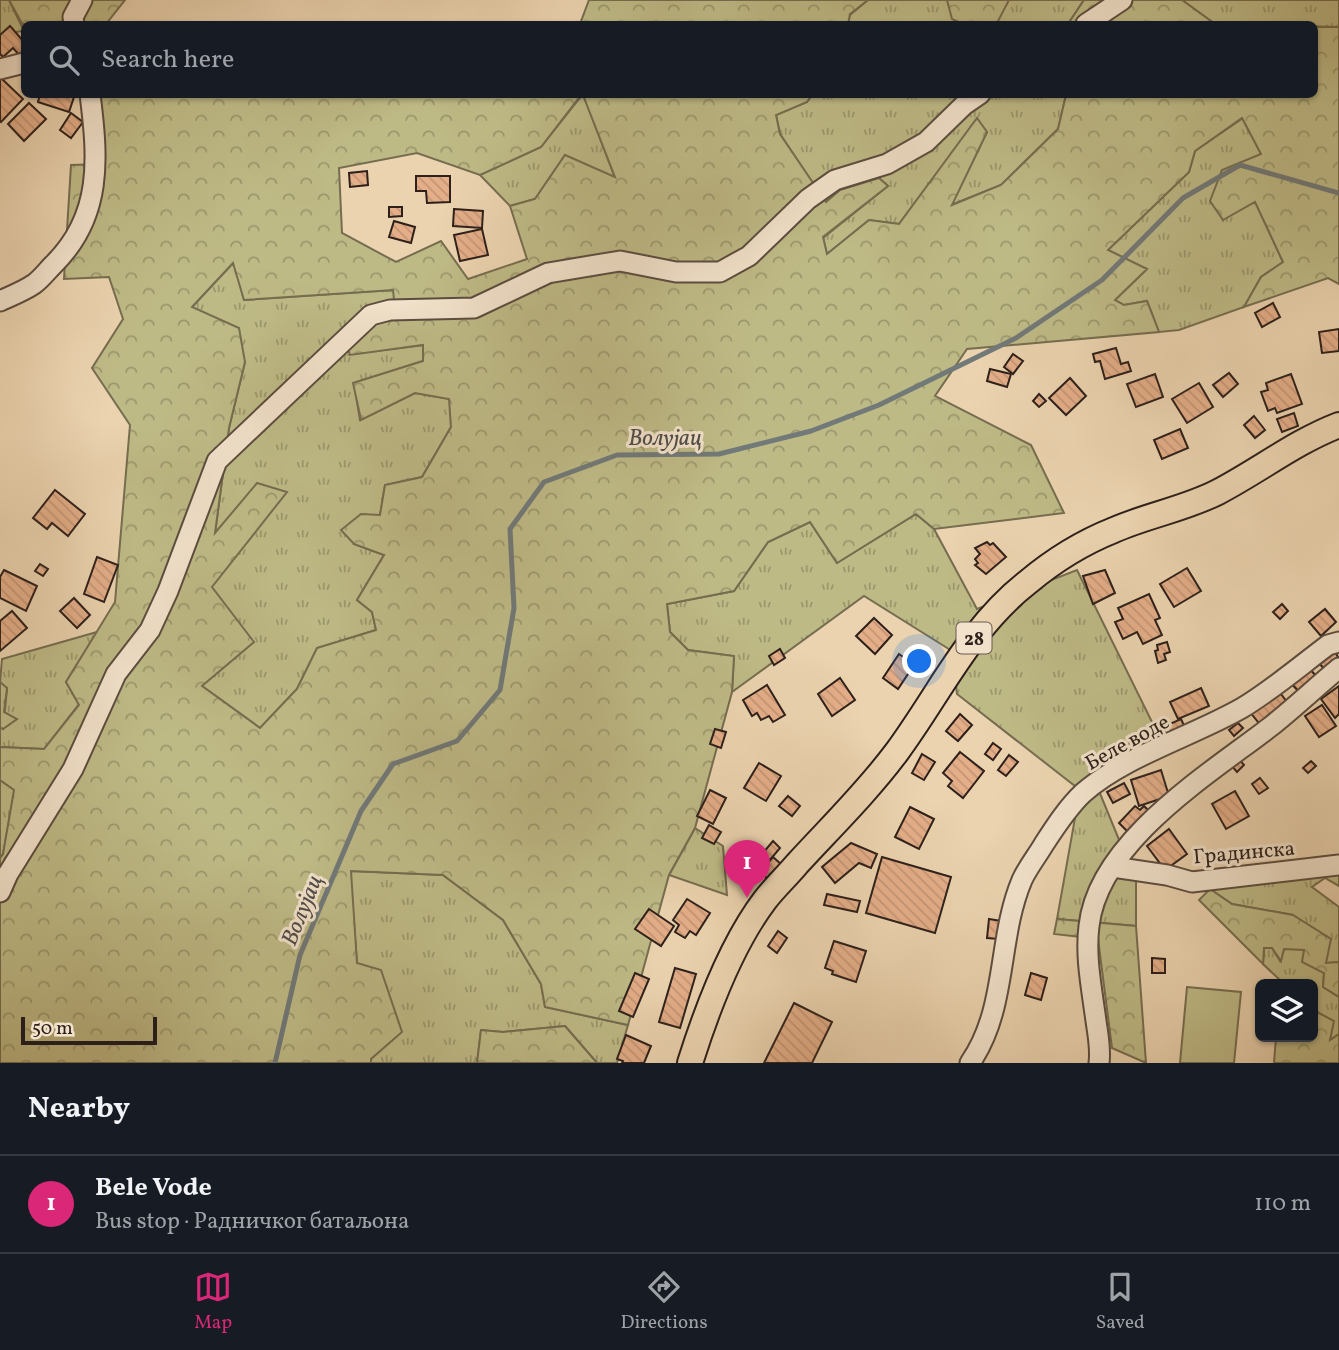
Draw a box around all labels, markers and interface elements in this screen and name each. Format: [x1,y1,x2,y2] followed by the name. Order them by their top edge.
[21,21,1318,98] search box
[45,41,83,79] icon: search
[101,42,234,78] text: Search here
[628,423,702,455] water label: Волујац
[956,622,992,653] road number: 28
[902,644,936,678] your location
[1080,708,1175,778] street label: Беле воде
[1192,835,1296,872] street label: Градинска
[724,840,770,898] pin: 1
[274,871,331,951] water label: Волујац
[1255,979,1318,1042] map controls
[1255,979,1318,1042] button: layers
[21,1014,158,1046] scale bar
[32,1016,73,1042] text: 50 m
[28,1088,130,1130] text: Nearby
[95,1170,212,1206] text: Bele Vode
[46,1188,56,1220] text: 1
[1254,1188,1311,1220] text: 110 m
[95,1206,409,1238] text: Bus stop · Радничког батаљона
[194,1268,232,1336] tab: Map
[621,1268,708,1336] tab: Directions
[1096,1268,1145,1336] tab: Saved

